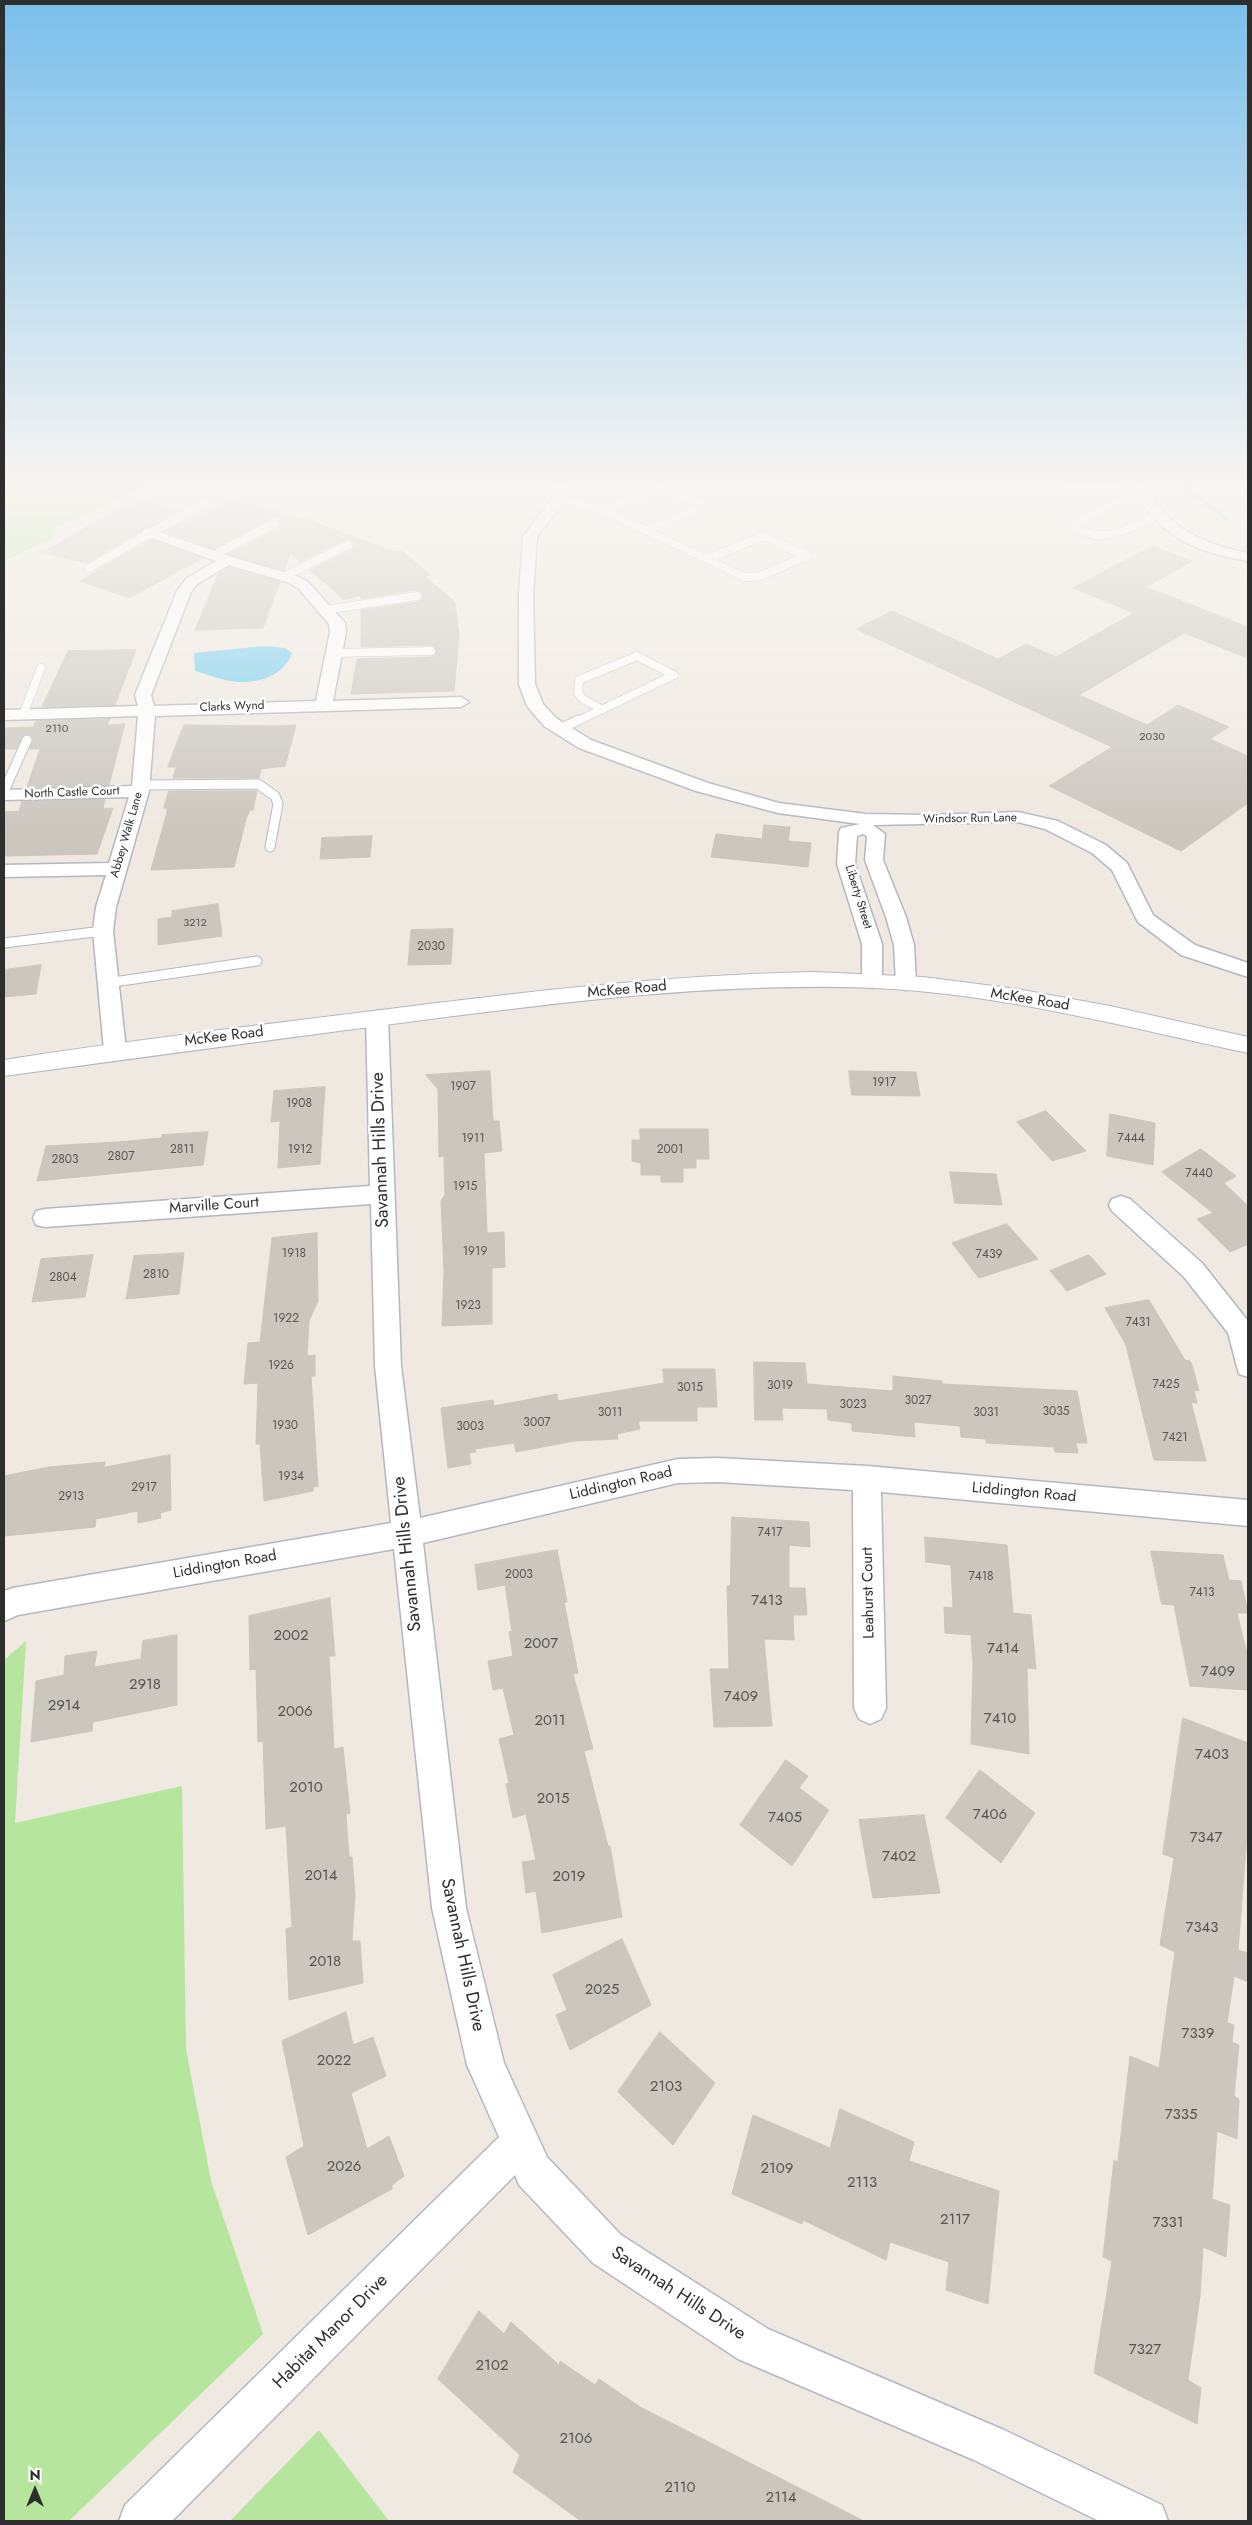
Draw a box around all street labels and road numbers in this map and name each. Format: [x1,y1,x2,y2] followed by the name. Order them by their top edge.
[199,699,265,715] street label: Clarks Wynd
[24,784,120,802] street label: North Castle Court
[108,791,146,879] street label: Abbey Walk Lane
[923,811,1017,827] street label: Windsor Run Lane
[841,863,875,931] street label: Liberty Street
[587,978,667,1002] street label: McKee Road
[989,985,1071,1015] street label: McKee Road
[183,1023,265,1051] street label: McKee Road
[367,1072,395,1228] street label: Savannah Hills Drive
[169,1194,259,1218] street label: Marville Court
[568,1463,674,1505] street label: Liddington Road
[389,1475,427,1633] street label: Savannah Hills Drive
[971,1479,1077,1507] street label: Liddington Road
[172,1547,278,1583] street label: Liddington Road
[859,1547,879,1639] street label: Leahurst Court
[435,1877,489,2033] street label: Savannah Hills Drive
[607,2242,749,2346] street label: Savannah Hills Drive
[269,2270,393,2394] street label: Habitat Manor Drive

